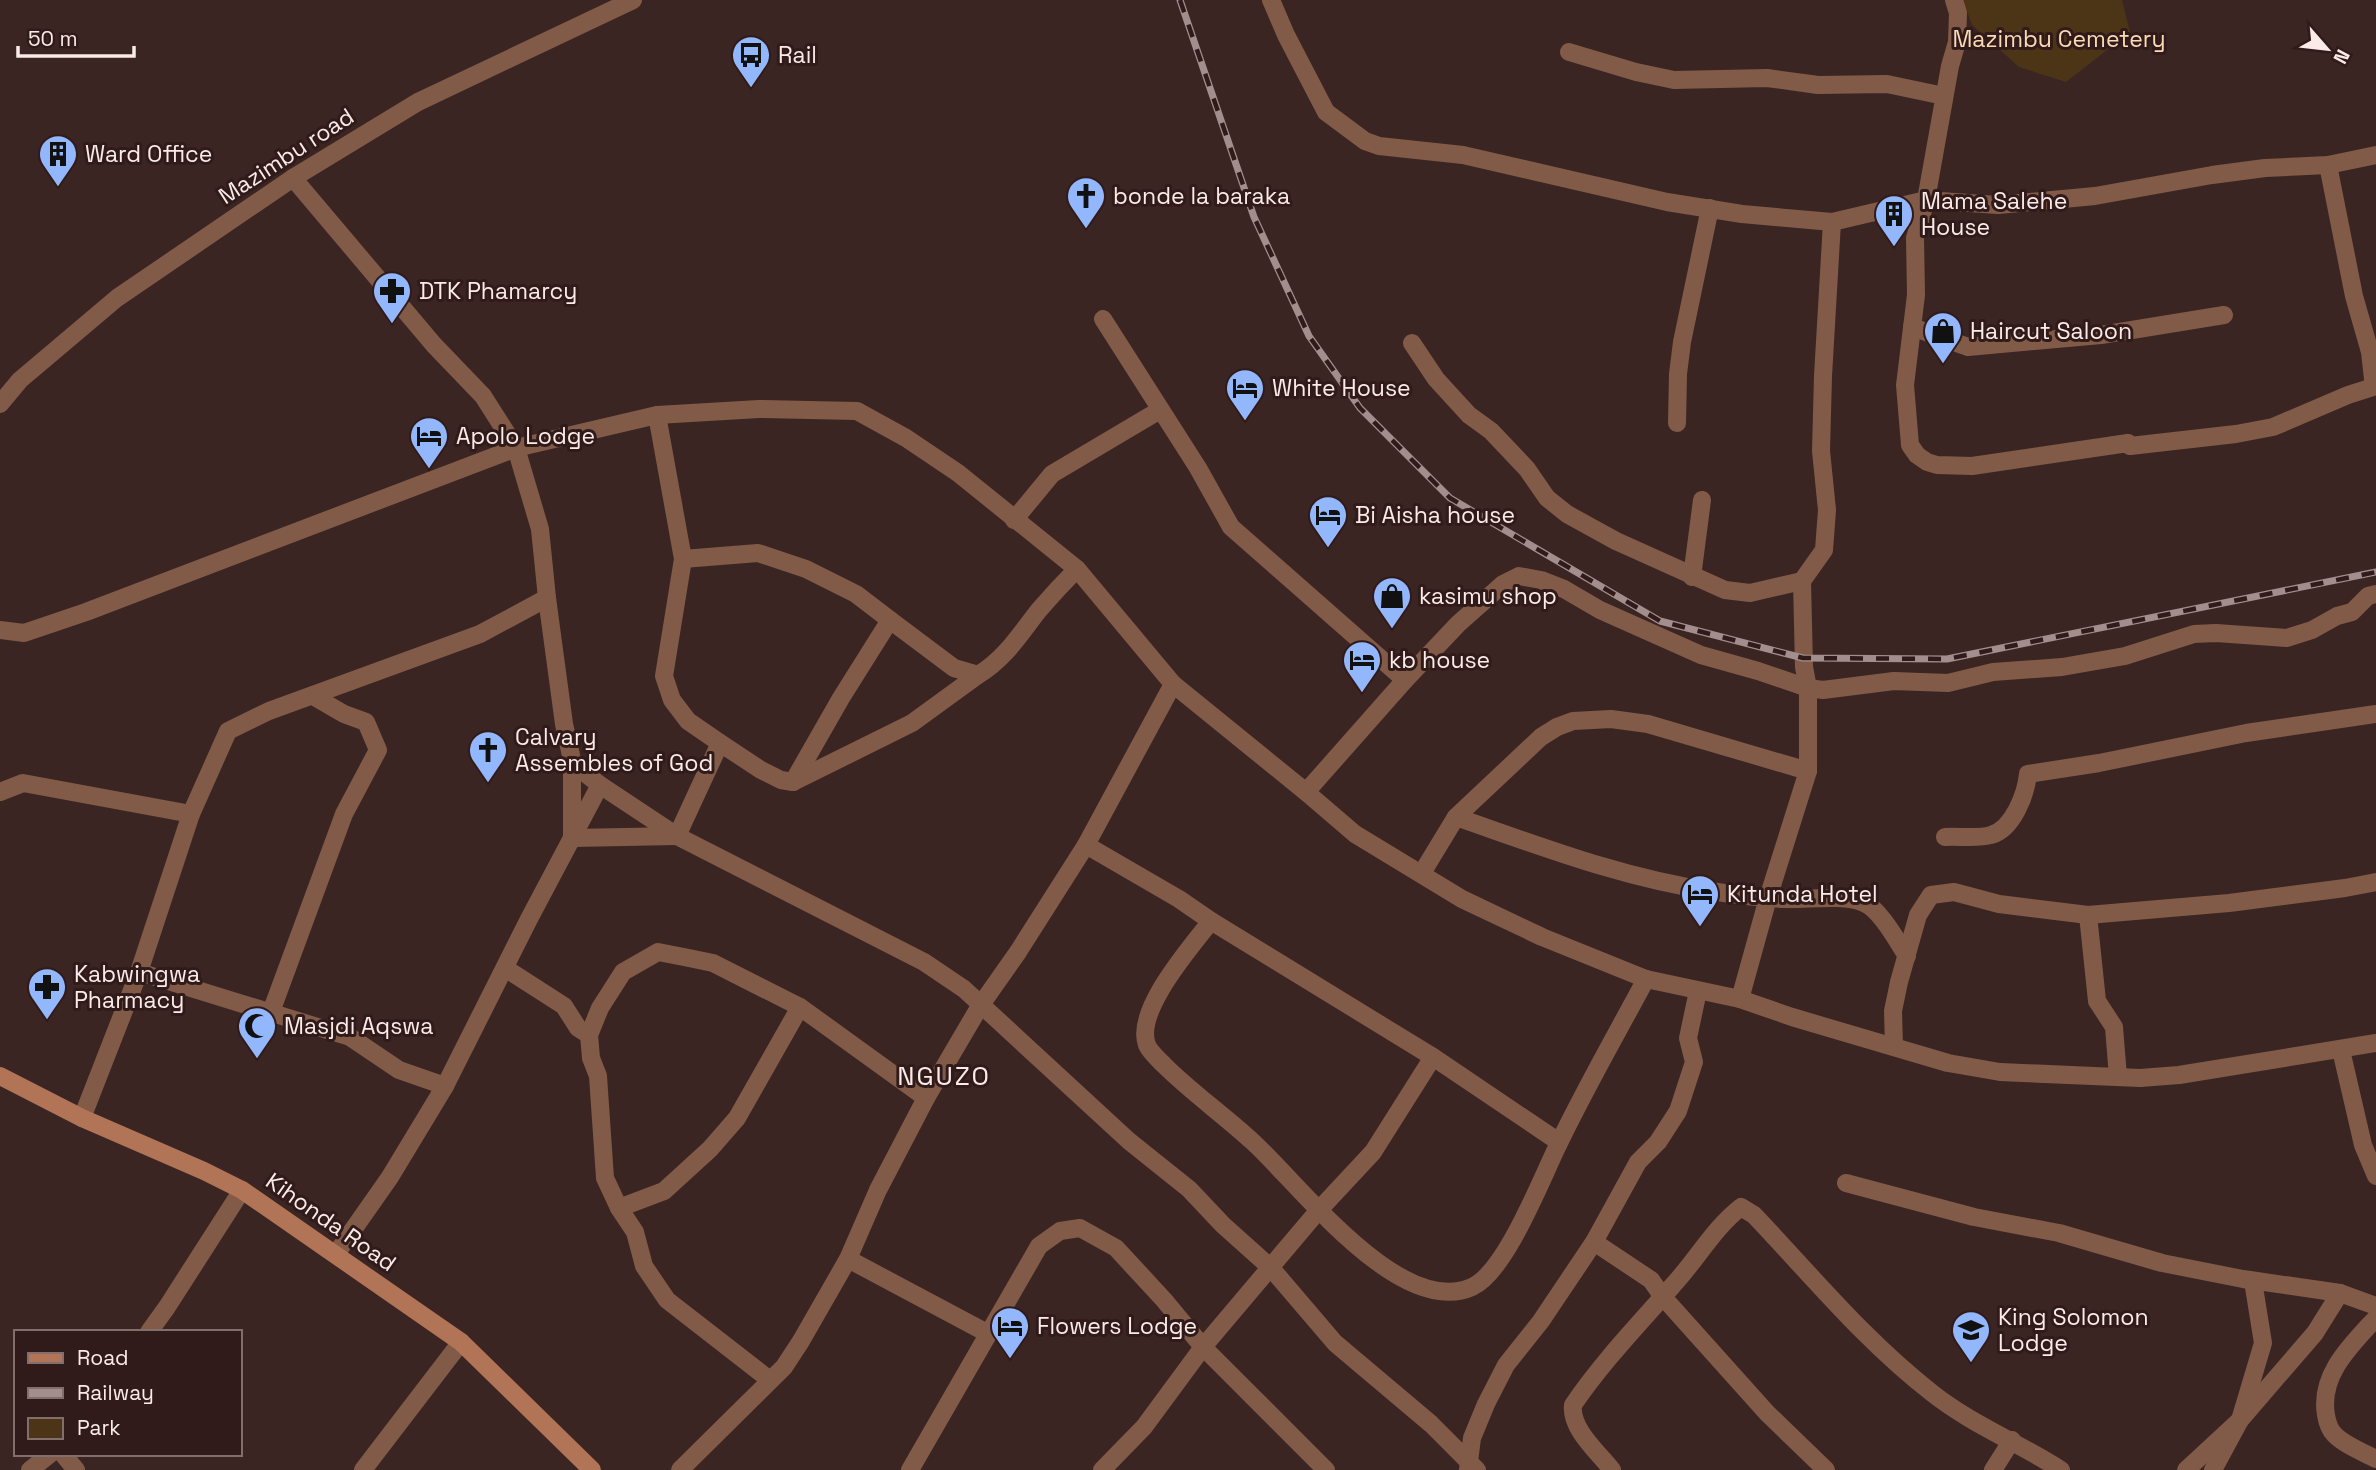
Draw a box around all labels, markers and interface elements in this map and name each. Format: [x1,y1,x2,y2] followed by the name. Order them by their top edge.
[18,14,133,58] scale bar
[2292,14,2362,84] north arrow
[1952,24,2166,54] park label: Mazimbu Cemetery
[28,25,78,52] text: 50 m
[730,34,772,89] bus stop icon: Rail
[778,40,817,70] place label: Rail
[2328,45,2356,68] text: N
[213,101,359,211] street label: Mazimbu road
[37,133,79,188] building icon: Ward Office
[85,139,212,169] place label: Ward Office
[1065,175,1107,230] church icon: bonde la baraka
[1113,181,1290,211] place label: bonde la baraka
[1921,186,2067,242] place label: Mama Salehe House
[1873,193,1915,248] building icon: Mama Salehe House
[371,270,413,325] pharmacy icon: DTK Phamarcy
[419,276,577,306] place label: DTK Phamarcy
[1922,310,1964,365] shop icon: Haircut Saloon
[1970,316,2132,346] place label: Haircut Saloon
[1224,367,1266,422] hotel icon: White House
[1272,373,1411,403] place label: White House
[408,415,450,470] hotel icon: Apolo Lodge
[456,421,595,451] place label: Apolo Lodge
[1307,494,1349,549] hotel icon: Bi Aisha house
[1355,500,1515,530] place label: Bi Aisha house
[1371,575,1413,630] shop icon: kasimu shop
[1419,581,1557,611] place label: kasimu shop
[1341,639,1383,694] hotel icon: kb house
[1389,645,1490,675] place label: kb house
[515,722,713,778] place label: Calvary Assembles of God
[467,729,509,784] church icon: Calvary Assembles of God
[1679,873,1721,928] hotel icon: Kitunda Hotel
[1727,879,1878,909] place label: Kitunda Hotel
[74,959,200,1015] place label: Kabwingwa Pharmacy
[26,966,68,1021] pharmacy icon: Kabwingwa Pharmacy
[236,1005,278,1060] mosque icon: Masjdi Aqswa
[284,1011,434,1041] place label: Masjdi Aqswa
[897,1059,991,1093] district label: NGUZO
[260,1166,402,1278] street label: Kihonda Road
[1998,1302,2149,1358] place label: King Solomon Lodge
[989,1305,1031,1360] hotel icon: Flowers Lodge
[1950,1309,1992,1364] school or university icon: King Solomon Lodge
[1037,1311,1197,1341] place label: Flowers Lodge
[14,1330,242,1456] legend
[77,1344,129,1371] text: Road
[77,1379,154,1406] text: Railway
[77,1414,121,1441] text: Park

